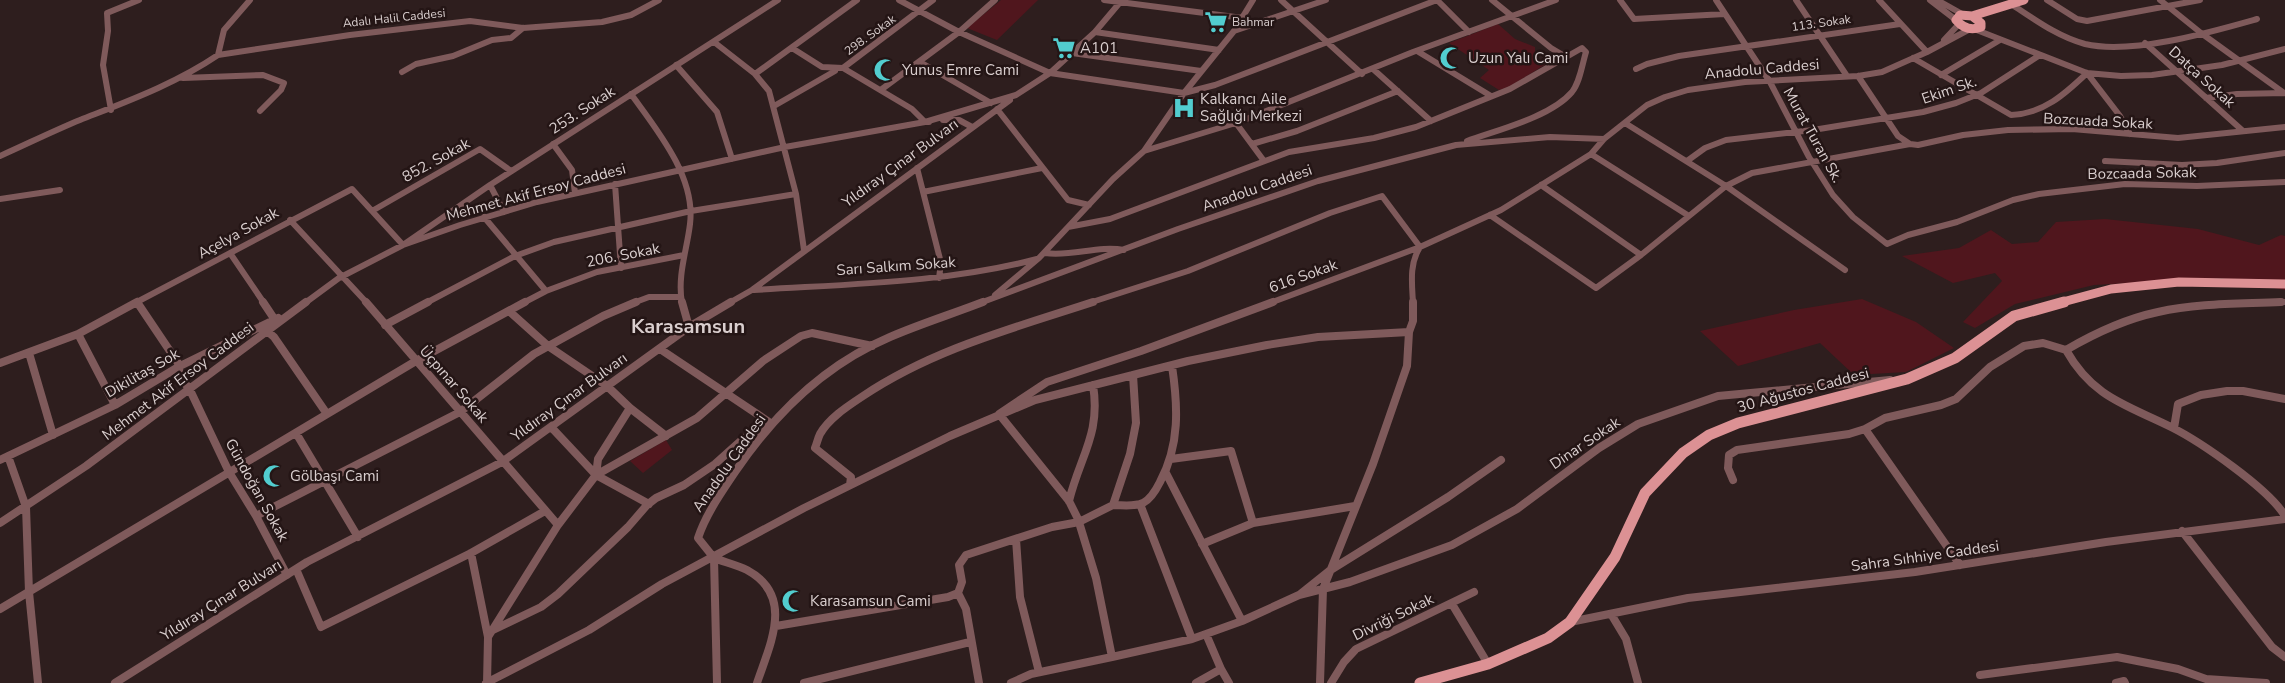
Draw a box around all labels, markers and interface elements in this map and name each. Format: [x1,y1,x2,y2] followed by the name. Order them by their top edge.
[342,5,446,31] street label: Adalı Halil Caddesi
[1203,9,1229,35] supermarket icon: Bahmar
[841,10,900,59] street label: 298. Sokak
[1790,11,1853,35] street label: 113. Sokak
[1232,14,1275,30] place label: Bahmar
[1051,35,1077,61] supermarket icon: A101
[1080,38,1118,58] place label: A101
[2164,42,2240,113] street label: Datça Sokak
[1438,45,1464,71] mosque icon: Uzun Yalı Cami
[1468,48,1568,68] place label: Uzun Yalı Cami
[1704,54,1820,84] street label: Anadolu Caddesi
[872,57,898,83] mosque icon: Yunus Emre Cami
[901,60,1019,80] place label: Yunus Emre Cami
[1919,71,1979,109] street label: Ekim Sk.
[545,81,619,139] street label: 253. Sokak
[1779,84,1847,186] street label: Murat Turan Sk.
[1200,89,1302,126] place label: Kalkancı Aile Sağlığı Merkezi
[1171,95,1197,121] hospital icon: Kalkancı Aile Sağlığı Merkezi
[2043,108,2154,134] street label: Bozcuada Sokak
[837,114,962,213] street label: Yıldıray Çınar Bulvarı
[398,133,474,187] street label: 852. Sokak
[444,158,628,226] street label: Mehmet Akif Ersoy Caddesi
[1199,160,1315,216] street label: Anadolu Caddesi
[2087,162,2197,184] street label: Bozcaada Sokak
[194,202,283,263] street label: Açelya Sokak
[584,238,662,272] street label: 206. Sokak
[836,252,957,280] street label: Sarı Salkım Sokak
[1266,254,1340,298] street label: 616 Sokak
[631,313,745,340] district label: Karasamsun
[98,317,258,445] street label: Mehmet Akif Ersoy Caddesi
[415,341,493,427] street label: Üçpınar Sokak
[101,343,183,402] street label: Dikilitaş Sok
[506,348,631,447] street label: Yıldıray Çınar Bulvarı
[1735,363,1871,417] street label: 30 Ağustos Caddesi
[688,410,770,516] street label: Anadolu Caddesi
[1546,412,1624,474] street label: Dinar Sokak
[221,435,294,545] street label: Gündoğan Sokak
[261,463,287,489] mosque icon: Gölbaşı Cami
[290,466,379,486] place label: Gölbaşı Cami
[1850,536,2000,576] street label: Sahra Sıhhiye Caddesi
[156,555,285,646] street label: Yıldıray Çınar Bulvarı
[780,588,806,614] mosque icon: Karasamsun Cami
[1349,589,1437,645] street label: Divriği Sokak
[810,591,931,611] place label: Karasamsun Cami

